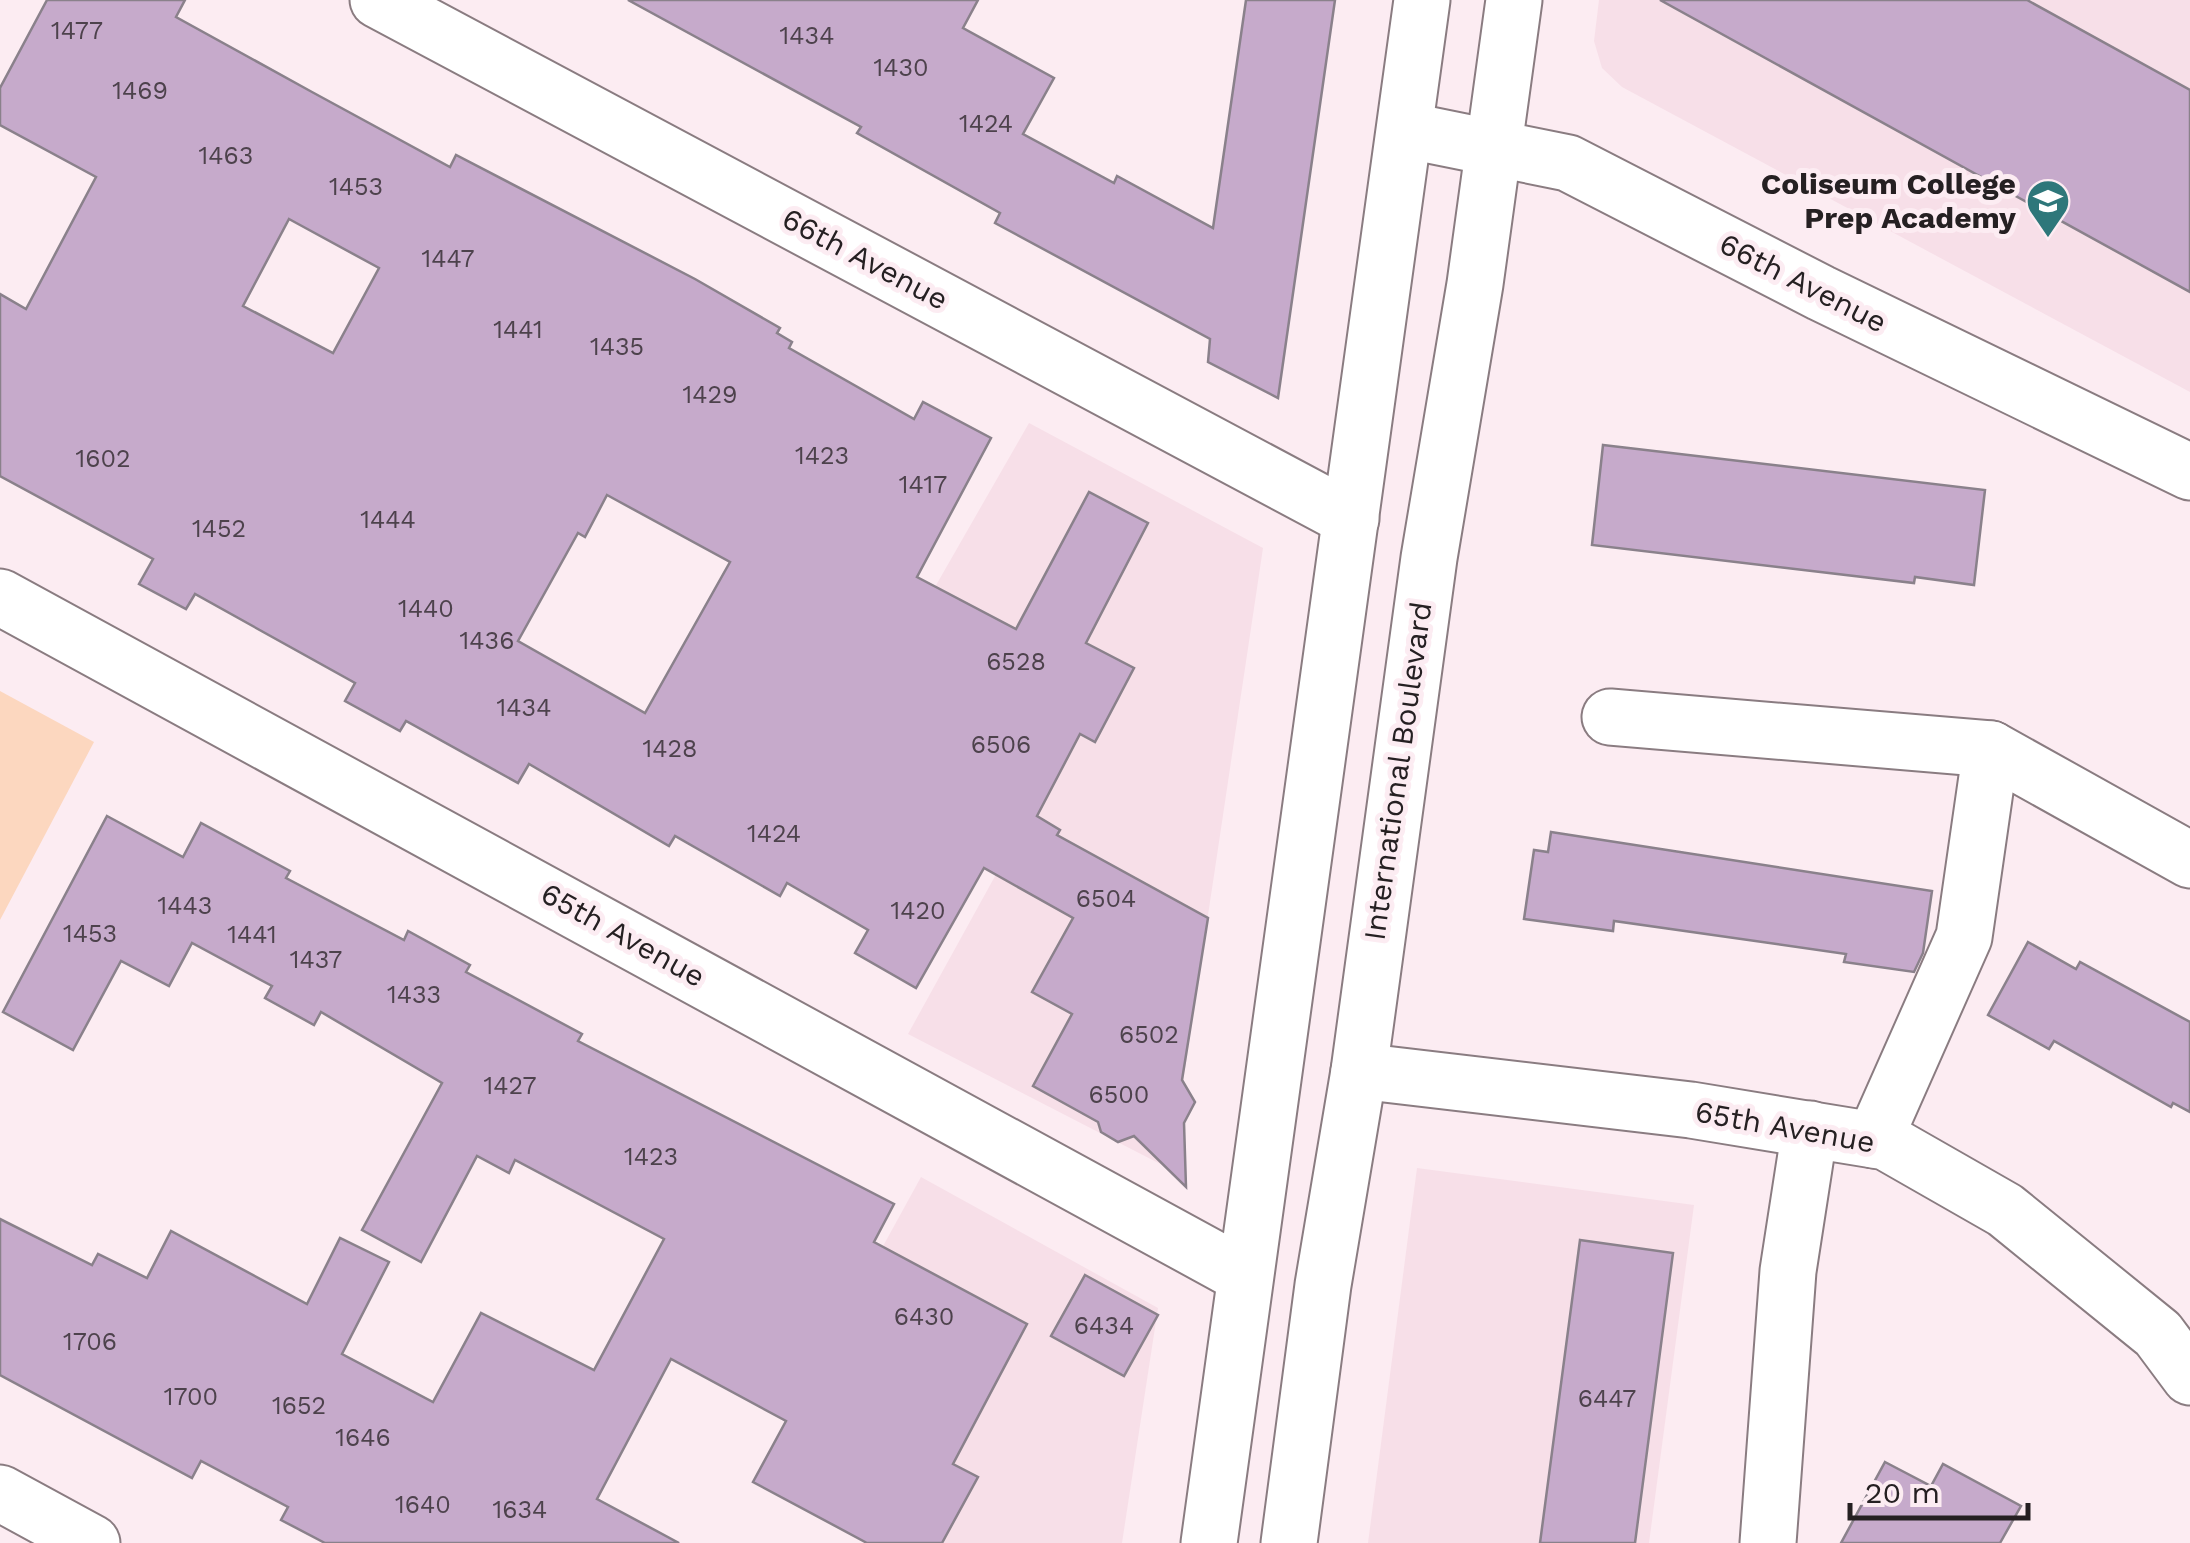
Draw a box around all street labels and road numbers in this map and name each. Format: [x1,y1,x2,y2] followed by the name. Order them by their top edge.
[776,200,954,317] street label: 66th Avenue
[1714,225,1893,340] street label: 66th Avenue
[1356,599,1439,942] street label: International Boulevard
[535,875,711,994] street label: 65th Avenue
[1692,1093,1878,1160] street label: 65th Avenue

